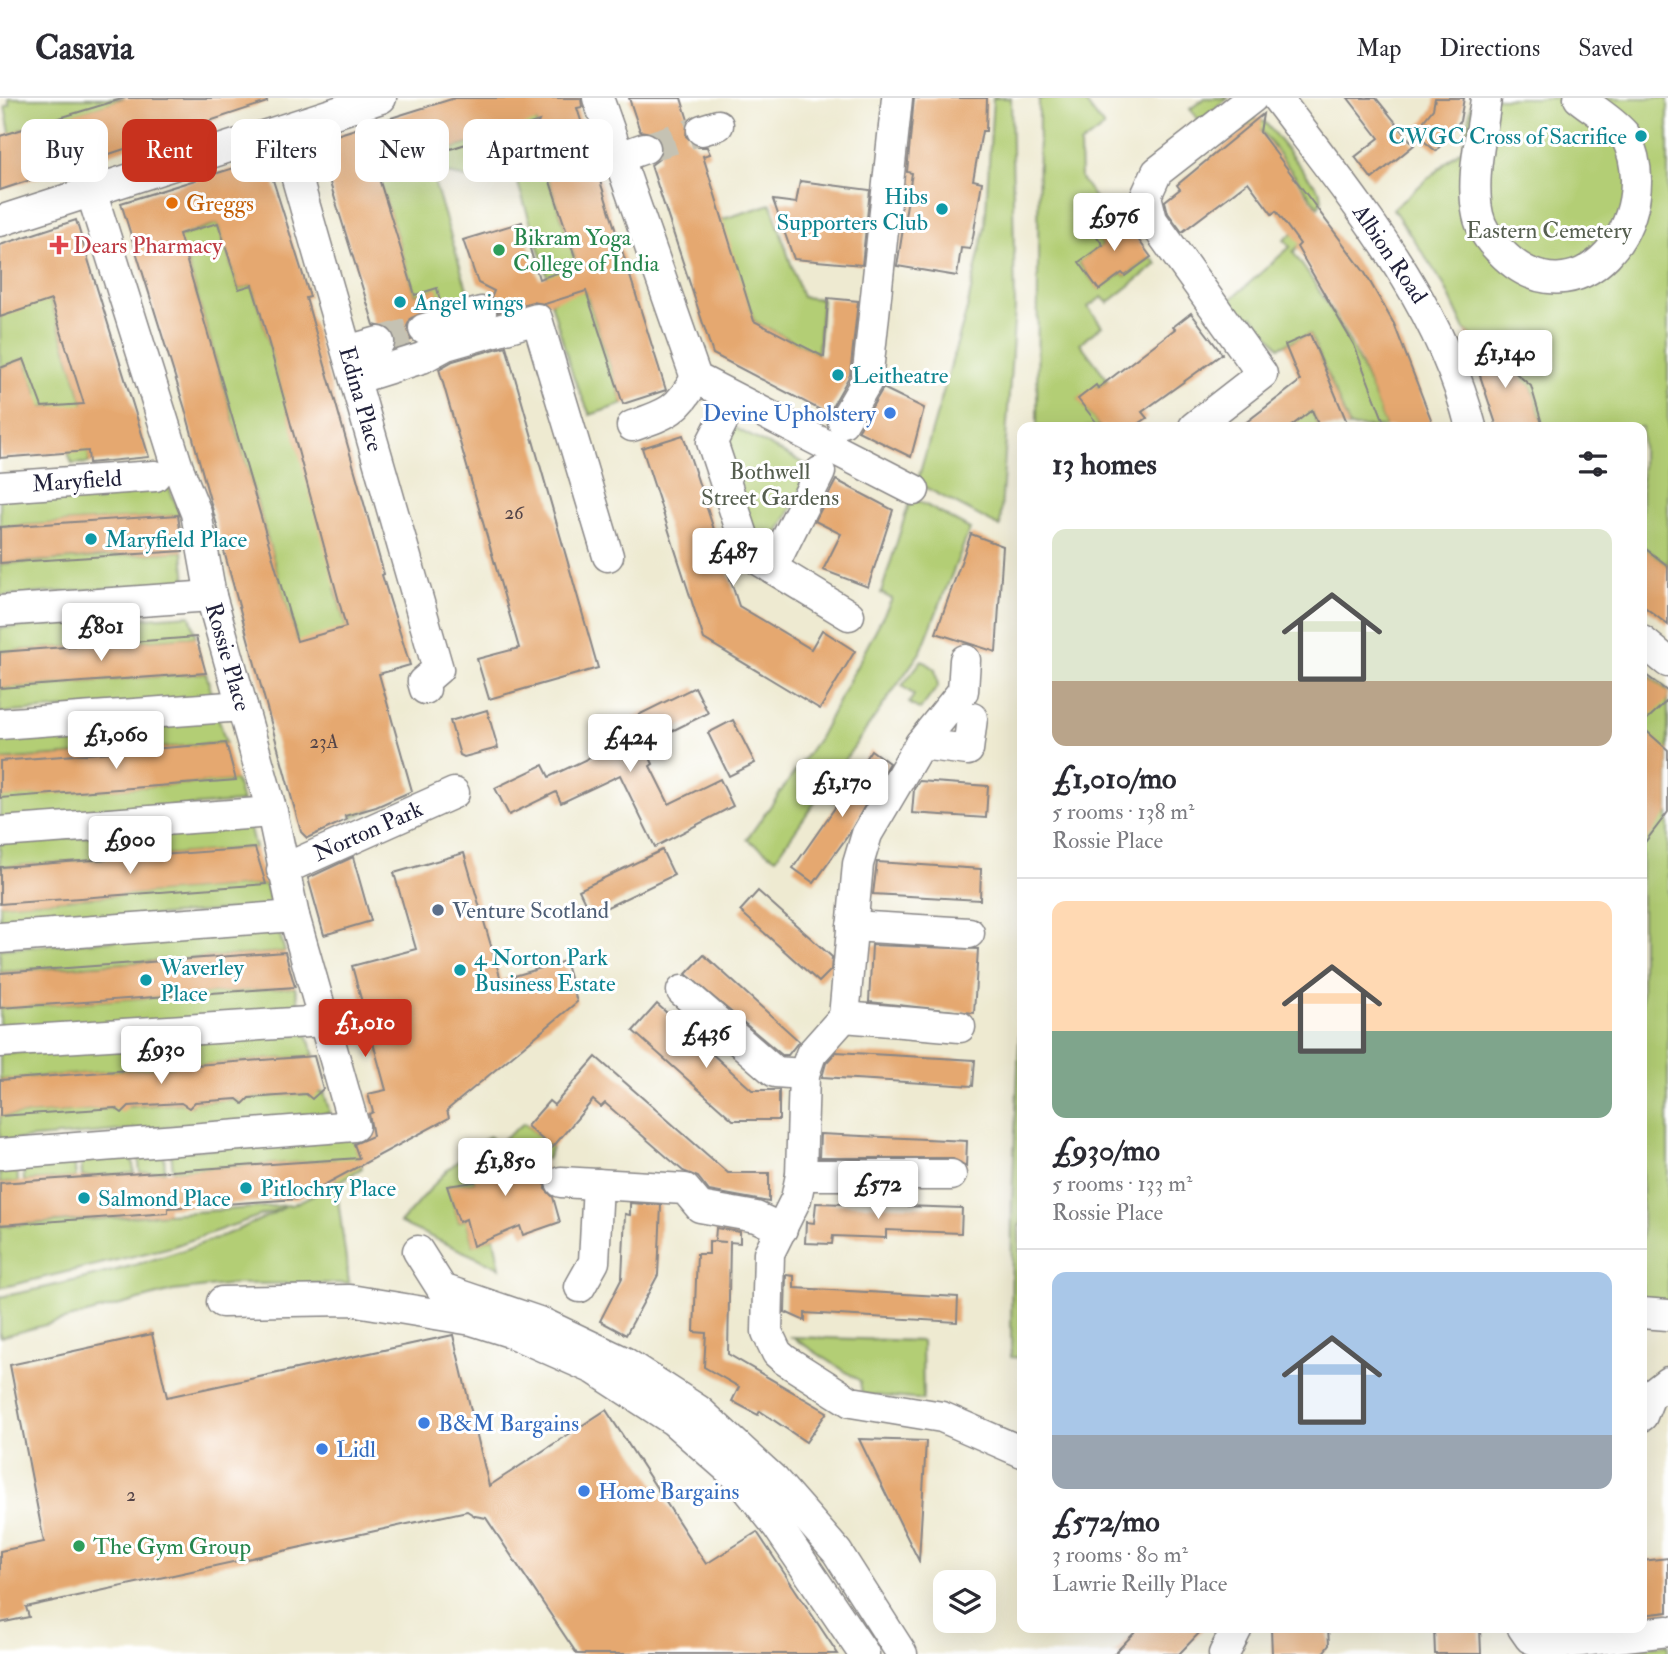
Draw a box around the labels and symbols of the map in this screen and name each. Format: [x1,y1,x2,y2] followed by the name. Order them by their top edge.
[1388,122,1627,151] place label: CWGC Cross of Sacrifice
[1633,128,1649,144] marker: CWGC Cross of Sacrifice
[776,182,928,238] place label: Hibs Supporters Club
[186,189,254,218] place label: Greggs
[1073,194,1155,253] pin: £976
[164,195,180,211] marker: Greggs
[1346,198,1434,309] street label: Albion Road
[934,201,950,217] marker: Hibs Supporters Club
[1466,216,1633,245] park label: Eastern Cemetery
[513,223,660,278] place label: Bikram Yoga College of India
[73,231,223,260] place label: Dears Pharmacy
[51,237,67,253] marker: Dears Pharmacy
[491,242,507,258] marker: Bikram Yoga College of India
[413,288,524,317] place label: Angel wings
[392,294,408,310] marker: Angel wings
[1448,330,1562,390] pin: £1,140
[332,343,390,455] street label: Edina Place
[852,361,949,390] place label: Leitheatre
[830,367,846,383] marker: Leitheatre
[703,399,877,429] place label: Devine Upholstery
[882,405,898,421] marker: Devine Upholstery
[701,457,839,512] park label: Bothwell Street Gardens
[31,463,123,499] street label: Maryfield
[504,501,525,525] house number: 26
[105,525,248,554] place label: Maryfield Place
[692,528,774,588] pin: £487
[83,531,99,547] marker: Maryfield Place
[199,600,257,715] street label: Rossie Place
[60,603,142,663] pin: £801
[59,712,173,771] pin: £1,060
[589,714,671,774] pin: £424
[310,730,339,754] house number: 23A
[785,760,899,819] pin: £1,170
[309,794,427,868] street label: Norton Park
[89,816,171,876] pin: £900
[452,896,609,925] place label: Venture Scotland
[430,902,446,918] marker: Venture Scotland
[474,943,616,998] place label: 4 Norton Park Business Estate
[159,953,245,1008] place label: Waverley Place
[452,962,468,978] marker: 4 Norton Park Business Estate
[138,972,154,988] marker: Waverley Place
[308,1000,422,1059] pin: £1,010
[665,1010,747,1070] pin: £436
[120,1026,202,1086] pin: £930
[448,1138,562,1198] pin: £1,850
[837,1162,919,1221] pin: £572
[260,1174,397,1203] place label: Pitlochry Place
[238,1180,254,1196] marker: Pitlochry Place
[98,1184,231,1213] place label: Salmond Place
[76,1190,92,1206] marker: Salmond Place
[438,1409,579,1438] place label: B&M Bargains
[416,1415,432,1431] marker: B&M Bargains
[336,1435,376,1464] place label: Lidl
[314,1441,330,1457] marker: Lidl
[598,1477,740,1506] place label: Home Bargains
[126,1483,136,1507] house number: 2
[576,1483,592,1499] marker: Home Bargains
[93,1532,251,1562] place label: The Gym Group
[71,1538,87,1554] marker: The Gym Group

